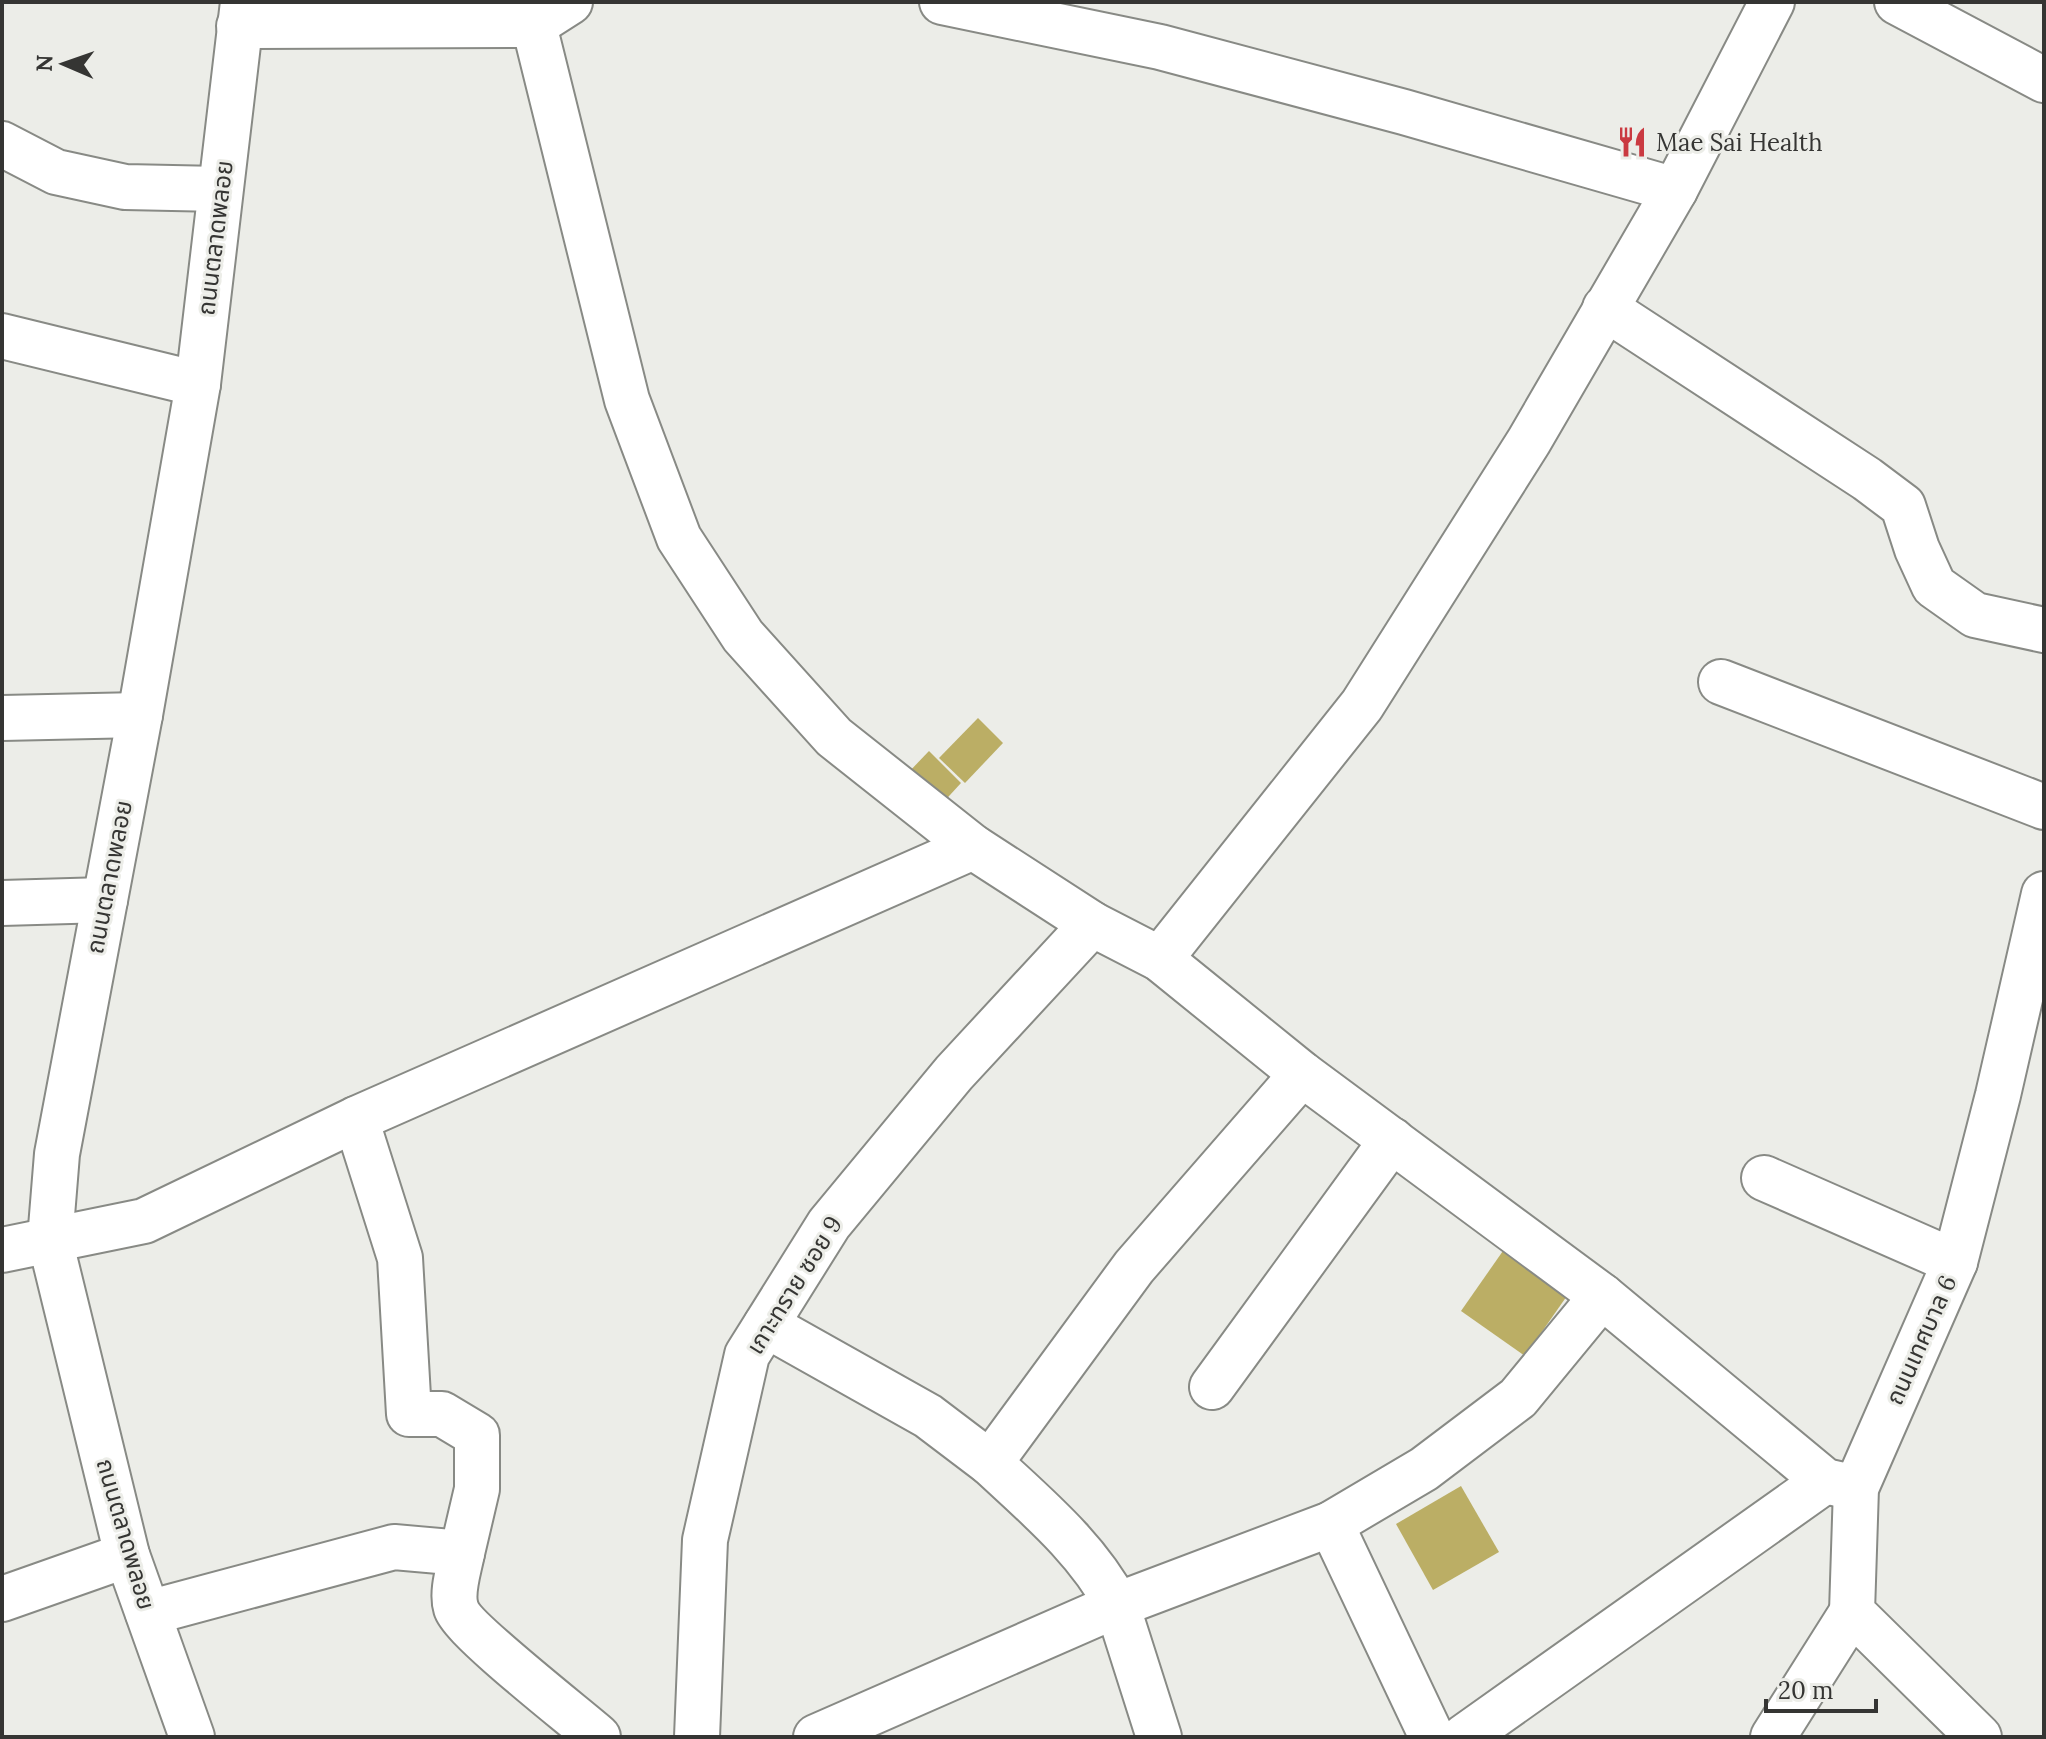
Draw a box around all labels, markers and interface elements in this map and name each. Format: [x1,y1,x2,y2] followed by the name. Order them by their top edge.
[24,24,104,104] north arrow
[30,54,58,72] text: N
[1615,125,1649,159] restaurant icon: Mae Sai Health
[1656,127,1823,158] place label: Mae Sai Health
[190,159,240,317] street label: ถนนตลาดพลอย
[79,798,139,956] street label: ถนนตลาดพลอย
[739,1210,849,1360] street label: เกาะทราย ซอย 9
[1879,1270,1963,1410] street label: ถนนเทศบาล 6
[90,1455,162,1613] street label: ถนนตลาดพลอย
[1766,1663,1876,1713] scale bar
[1778,1675,1834,1706] text: 20 m

